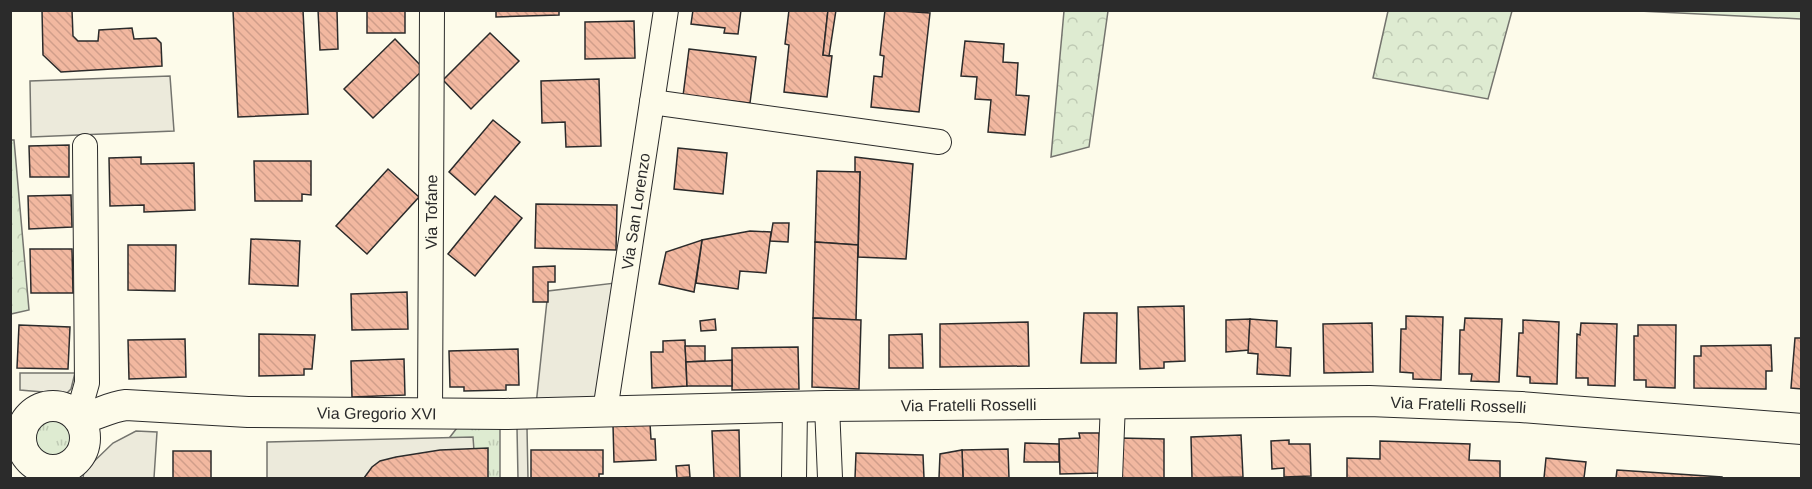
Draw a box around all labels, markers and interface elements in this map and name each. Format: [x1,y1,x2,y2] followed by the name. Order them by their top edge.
[619,152,653,271] street label: Via San Lorenzo
[423,174,440,250] street label: Via Tofane
[1390,394,1527,416] street label: Via Fratelli Rosselli
[901,396,1037,414] street label: Via Fratelli Rosselli
[317,405,437,422] street label: Via Gregorio XVI

